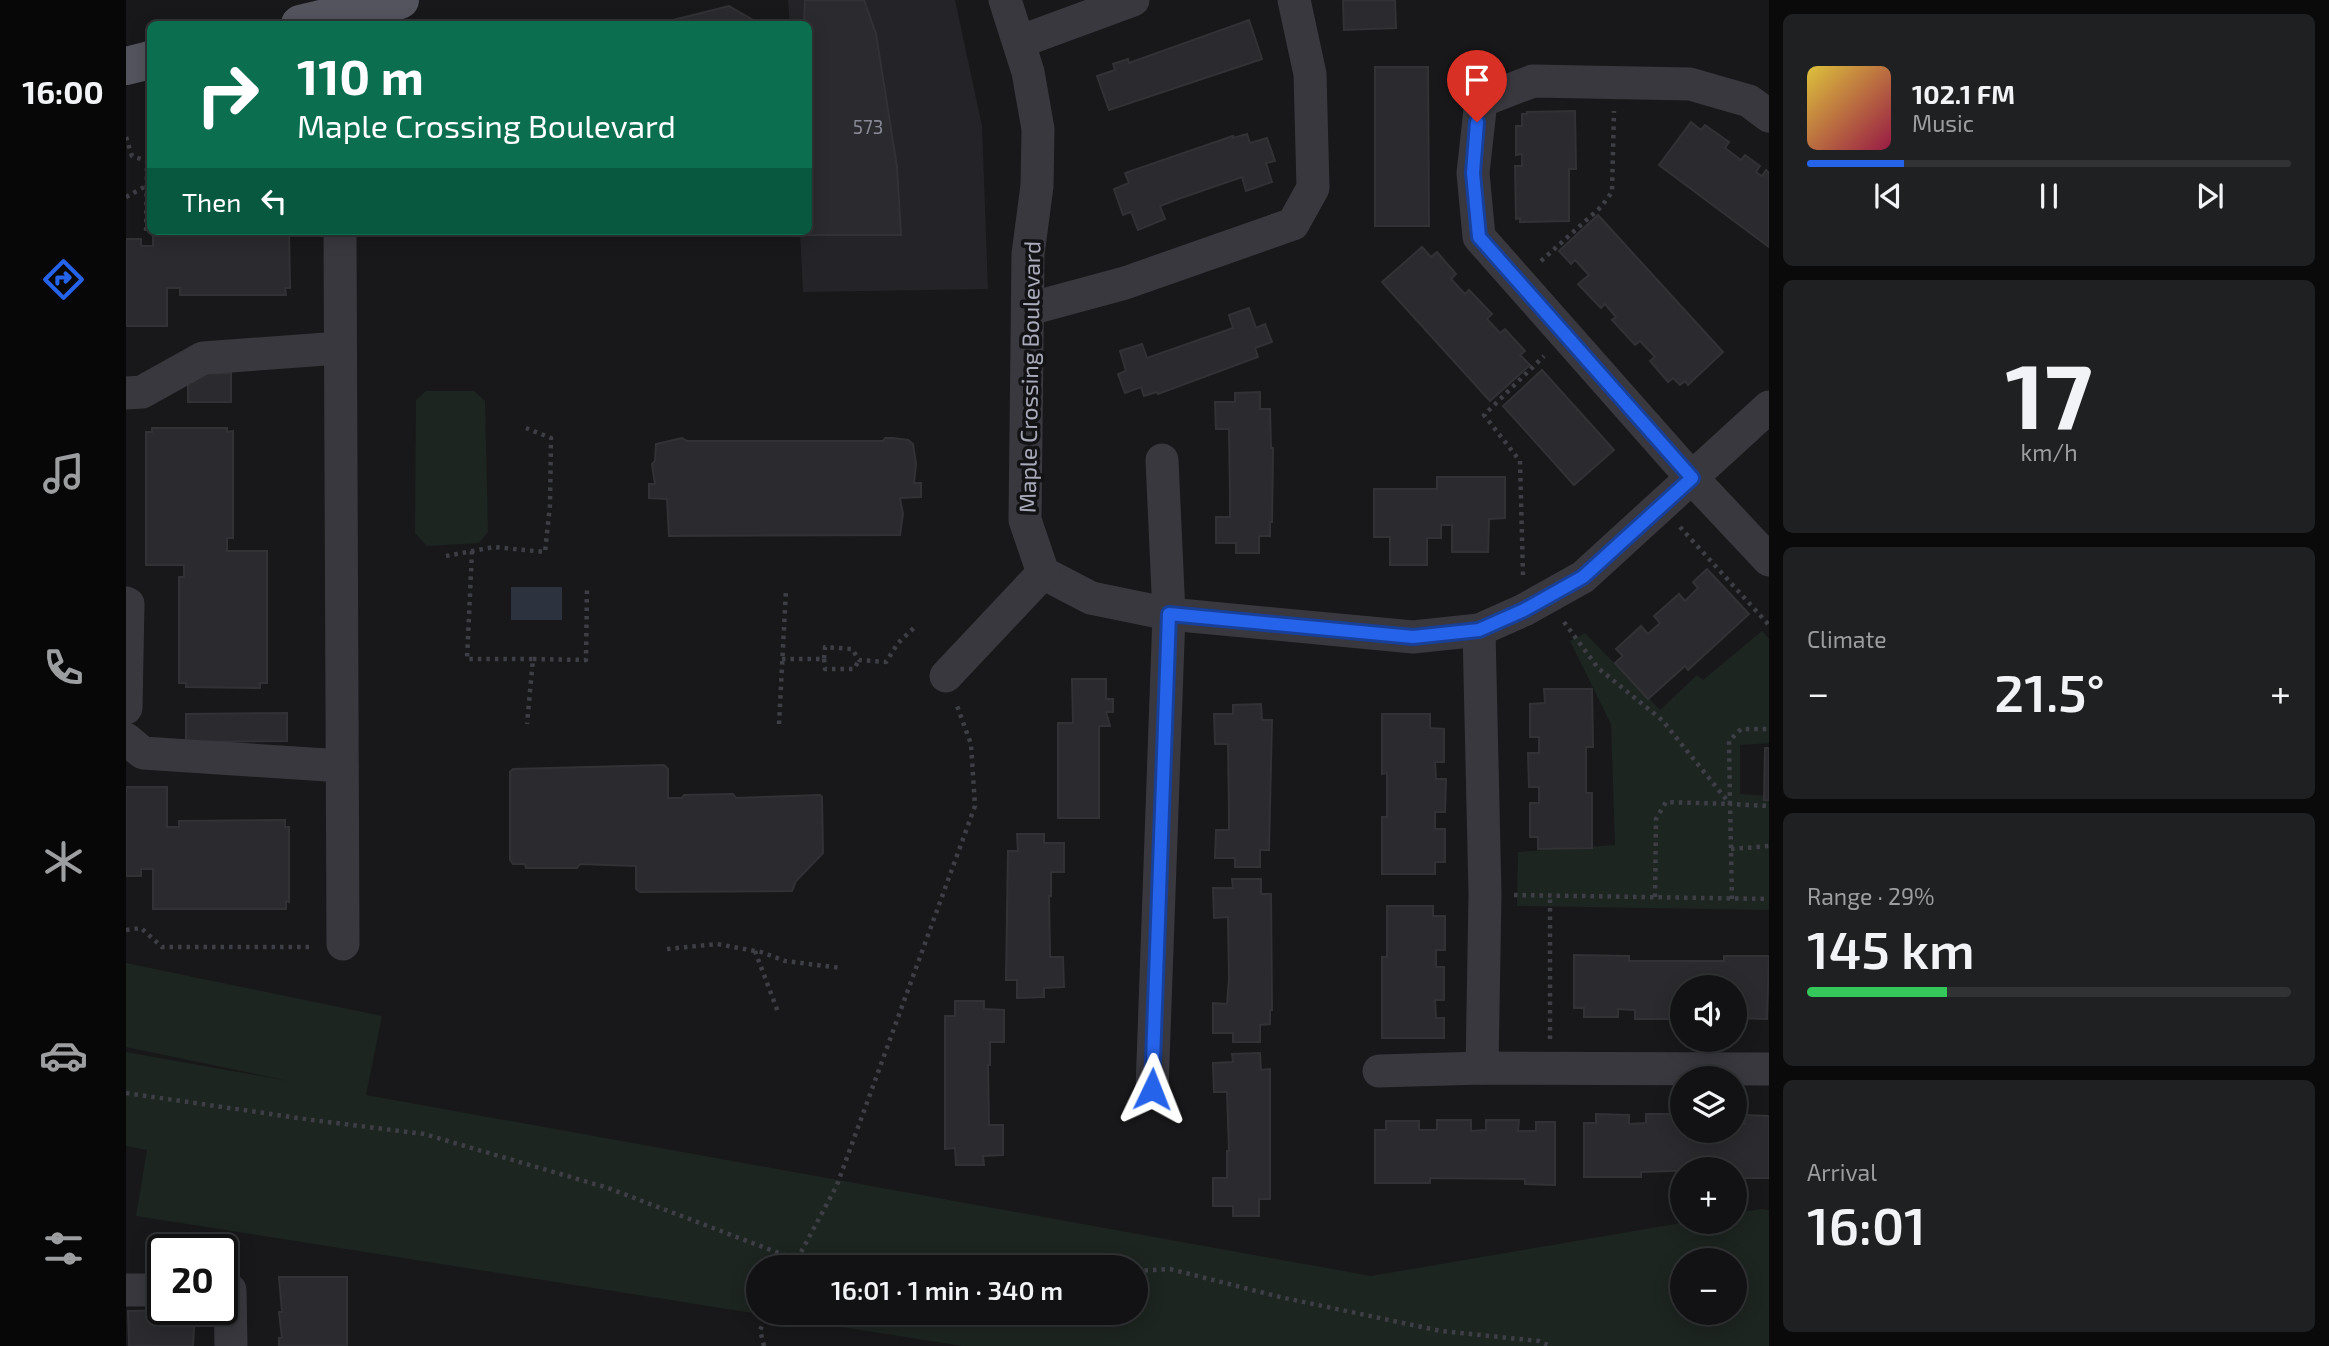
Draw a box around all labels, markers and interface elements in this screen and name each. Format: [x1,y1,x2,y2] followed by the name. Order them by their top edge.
[297,46,424,105] text: 110 m
[182,49,273,140] icon: right
[1447,50,1507,122] pin
[1458,61,1496,99] icon: arrive
[22,72,104,110] text: 16:00
[1912,78,2015,109] text: 102.1 FM
[297,106,676,144] text: Maple Crossing Boulevard
[1912,109,1974,137] text: Music
[853,115,883,138] house number: 573
[1869,177,1907,215] icon: previous
[2030,177,2068,215] icon: pause
[2191,177,2229,215] icon: next
[255,182,293,220] icon: left
[182,186,241,217] text: Then
[1013,241,1045,513] street label: Maple Crossing Boulevard
[39,255,88,304] icon: directions
[2005,338,2093,447] text: 17
[2020,438,2078,466] text: km/h
[39,449,88,498] icon: music
[1807,625,1887,653] text: Climate
[39,643,88,692] icon: phone
[1994,660,2105,722] text: 21.5°
[1807,669,1829,715] text: −
[2270,669,2291,715] text: +
[39,837,88,886] icon: climate
[1807,882,1935,910] text: Range · 29%
[1807,917,1975,979] text: 145 km
[1670,975,1747,1325] map controls
[1670,975,1747,1052] button: sound
[39,1031,88,1080] icon: car
[1115,1052,1189,1126] position arrow
[1670,1066,1747,1143] button: layers
[1670,1157,1747,1234] button: +
[1807,1158,1877,1186] text: Arrival
[1807,1193,1926,1255] text: 16:01
[39,1224,88,1273] icon: filters
[147,1234,238,1325] speed limit sign: 20
[1670,1248,1747,1325] button: −
[831,1274,1063,1305] text: 16:01 · 1 min · 340 m

